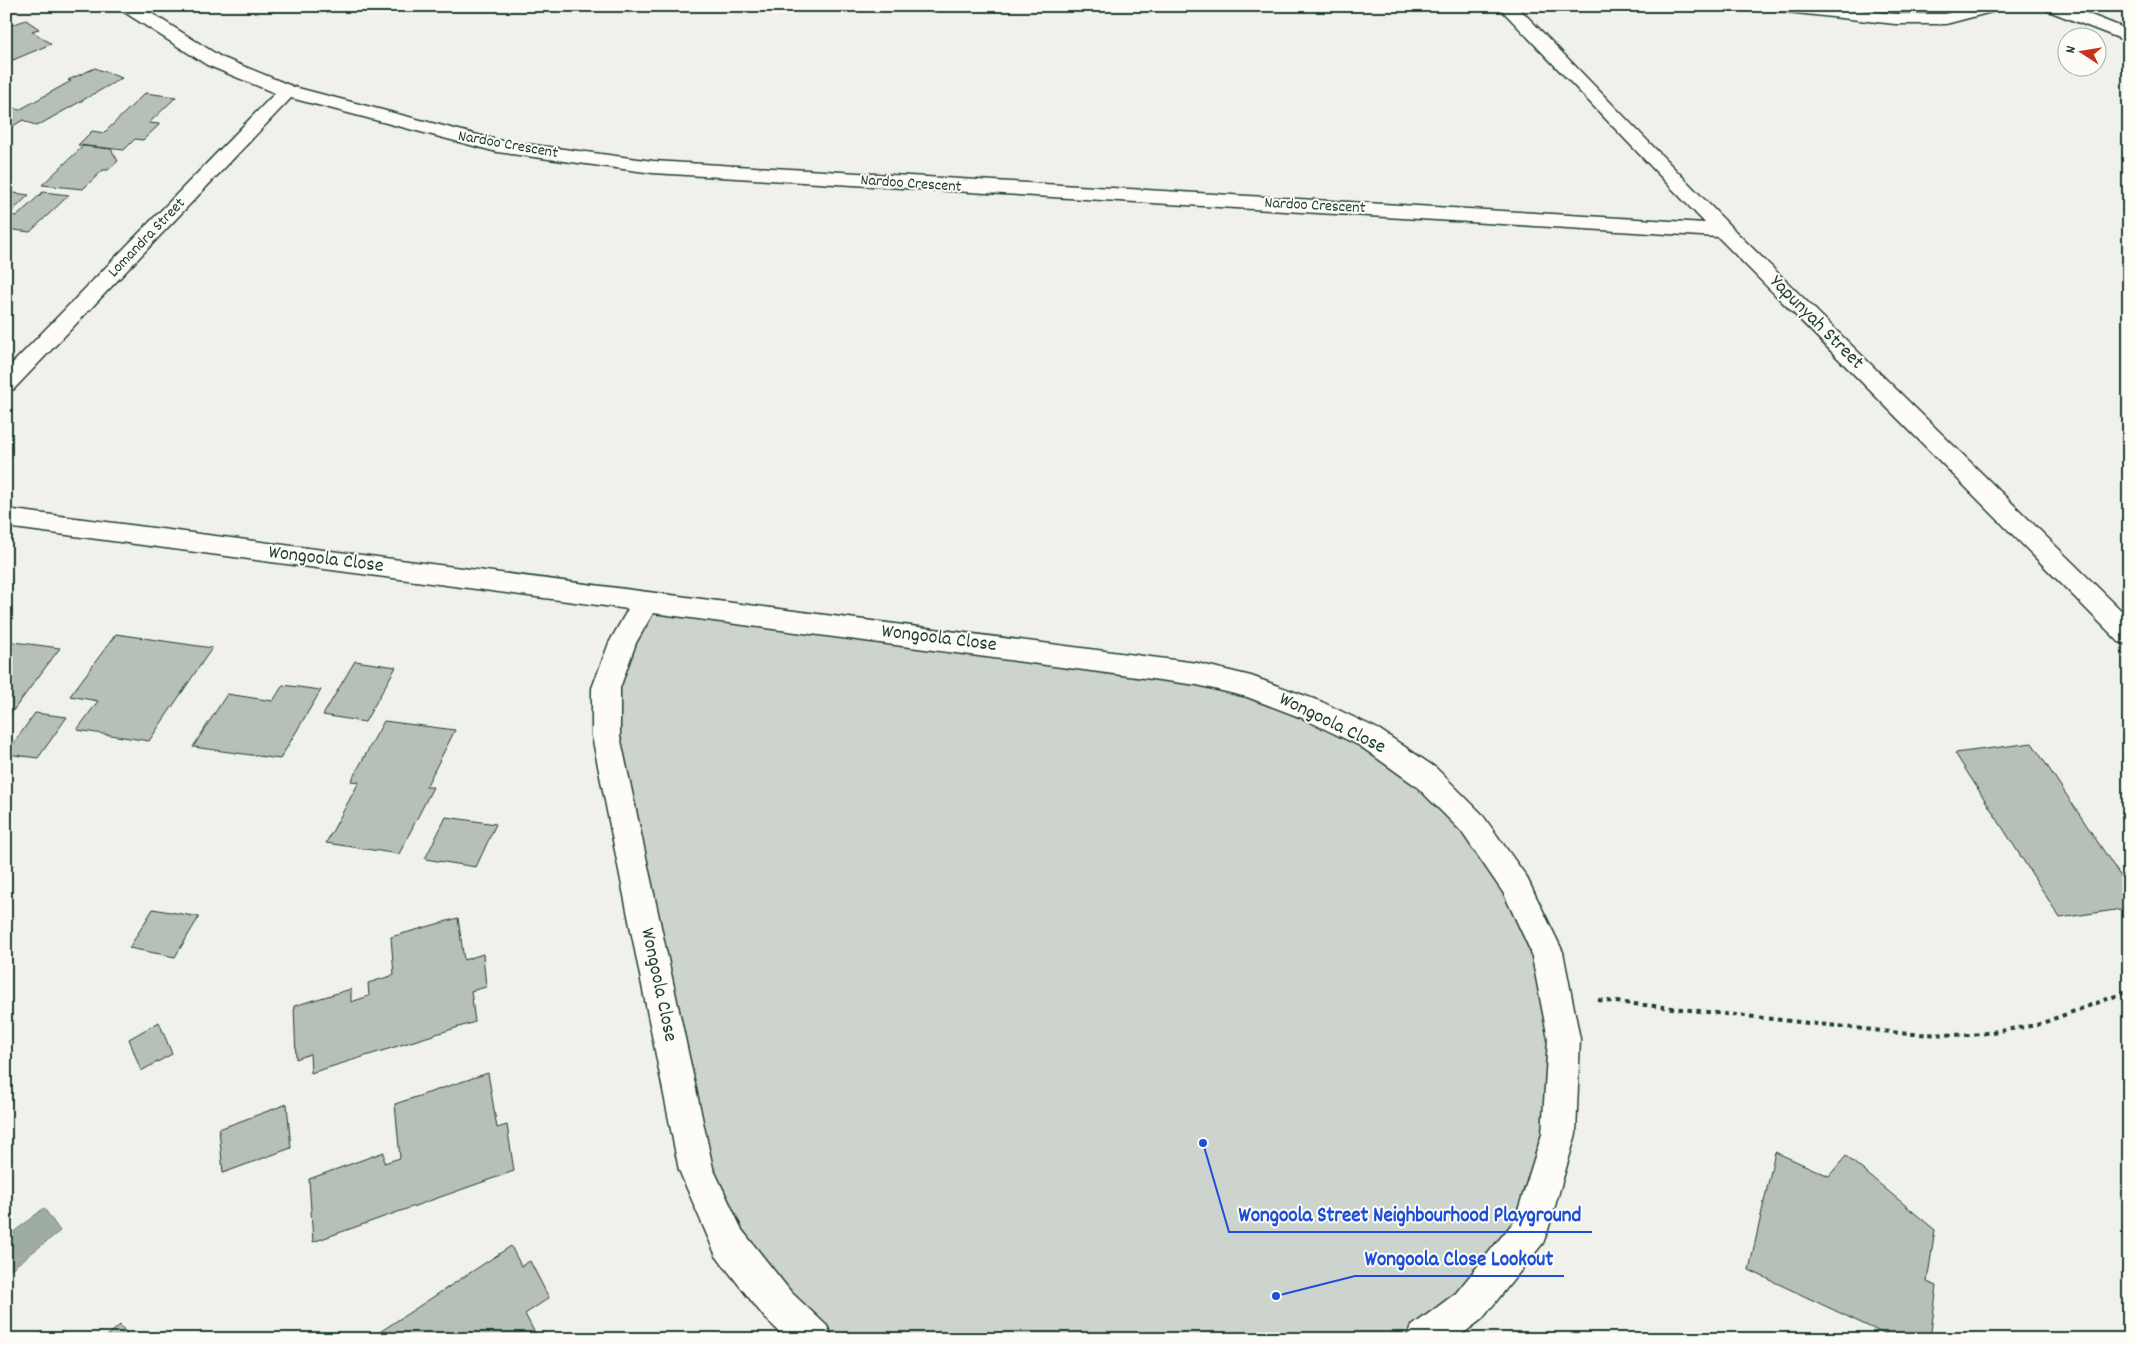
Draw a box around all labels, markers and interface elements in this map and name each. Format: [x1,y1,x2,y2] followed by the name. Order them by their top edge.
[2058,28,2108,78] north arrow
[2061,44,2082,55] text: N
[456,125,560,165] street label: Nardoo Crescent
[860,169,962,199] street label: Nardoo Crescent
[1264,192,1366,220] street label: Nardoo Crescent
[103,193,191,283] street label: Lomandra Street
[1762,269,1870,377] street label: Yapunyah Street
[267,539,385,581] street label: Wongoola Close
[880,618,998,660] street label: Wongoola Close
[1274,686,1390,762] street label: Wongoola Close
[632,926,684,1045] street label: Wongoola Close
[1229,1196,1592,1232] callout: Wongoola Street Neighbourhood Playground
[1239,1202,1582,1232] text: Wongoola Street Neighbourhood Playground
[1355,1240,1564,1276] callout: Wongoola Close Lookout
[1365,1246,1553,1276] text: Wongoola Close Lookout

